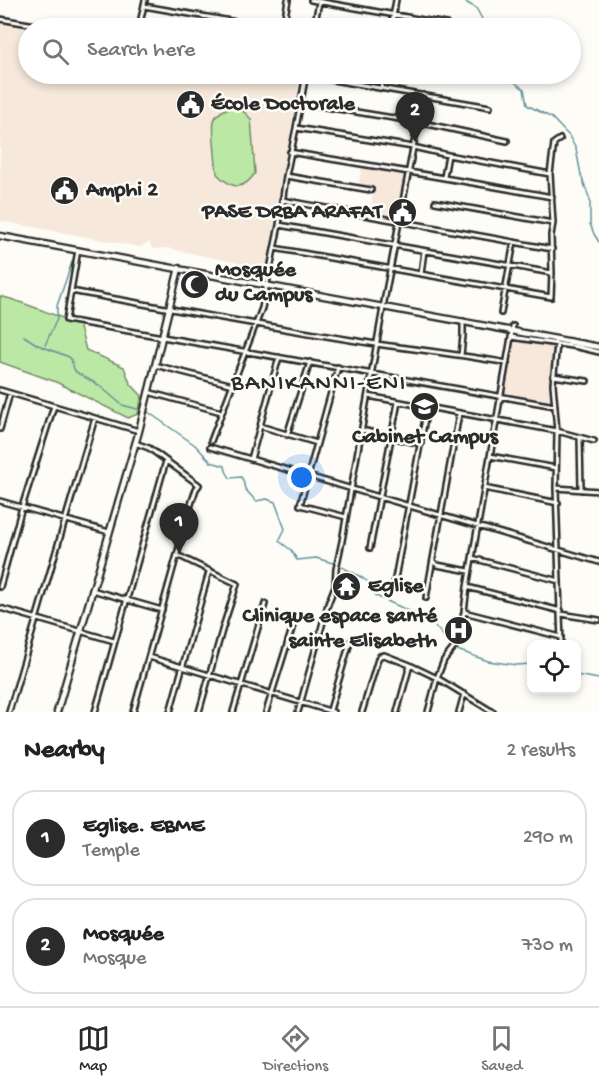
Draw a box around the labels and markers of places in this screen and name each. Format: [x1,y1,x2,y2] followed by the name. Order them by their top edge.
[174,89,206,121] public building icon: École Doctorale
[211,92,355,118] place label: École Doctorale
[396,92,434,142] pin: 2
[49,175,81,207] public building icon: Amphi 2
[85,178,158,204] place label: Amphi 2
[387,197,419,229] public building icon: PASE DRBA ARAFAT
[201,200,384,226] place label: PASE DRBA ARAFAT
[215,258,314,309] place label: Mosquée du Campus
[178,268,210,300] mosque icon: Mosquée du Campus
[409,390,441,422] school or university icon: Cabinet Campus
[351,425,500,451] place label: Cabinet Campus
[160,504,198,553] pin: 1
[331,571,363,603] temple icon: Eglise
[368,574,424,600] place label: Eglise
[242,604,438,655] place label: Clinique espace santé sainte Elisabeth
[442,614,474,646] hospital icon: Clinique espace santé sainte Elisabeth

